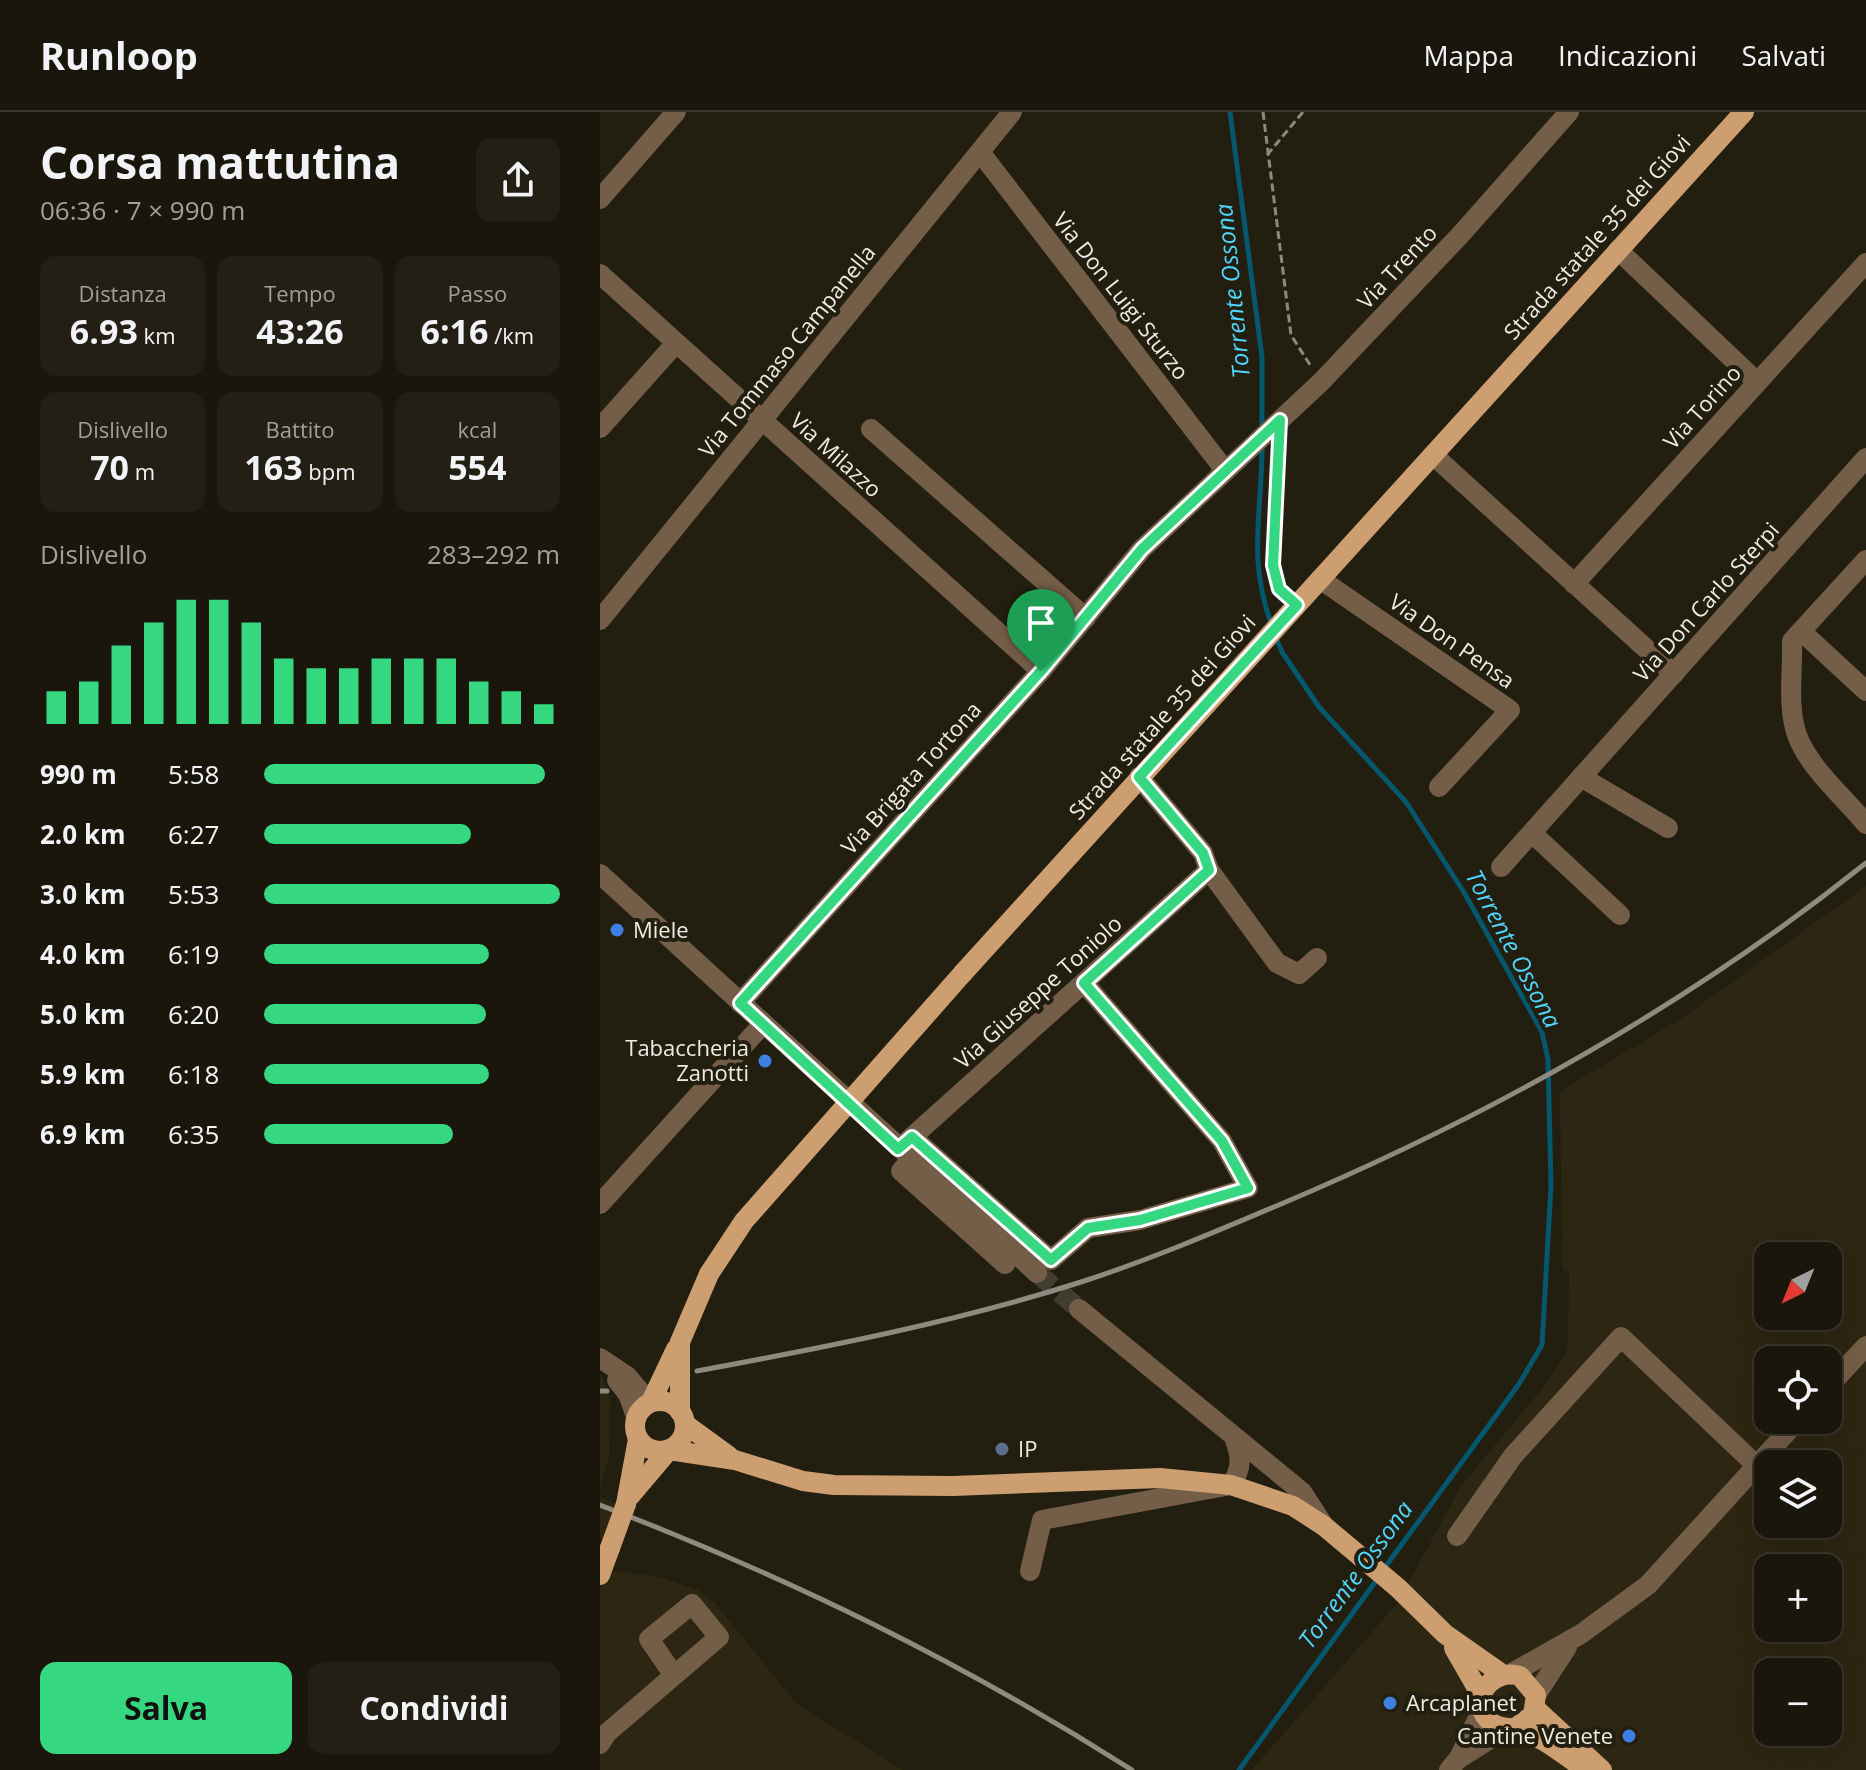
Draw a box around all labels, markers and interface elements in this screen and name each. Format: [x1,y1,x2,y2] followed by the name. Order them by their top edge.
[40,29,198,81] text: Runloop
[1423,36,1514,74] text: Mappa
[1558,36,1697,74] text: Indicazioni
[1741,36,1826,74] text: Salvati
[1496,127,1696,345] street label: Strada statale 35 dei Giovi
[40,132,400,192] text: Corsa mattutina
[476,138,560,222] button: share
[40,192,245,228] text: 06:36 · 7 × 990 m
[1206,202,1257,380] water label: Torrente Ossona
[1047,205,1197,385] street label: Via Don Luigi Sturzo
[1350,218,1443,315] street label: Via Trento
[691,238,881,463] street label: Via Tommaso Campanella
[79,278,167,308] text: Distanza
[264,278,336,308] text: Tempo
[447,278,507,308] text: Passo
[70,308,138,354] text: 6.93
[256,308,344,354] text: 43:26
[420,308,488,354] text: 6:16
[138,320,176,350] text: km
[488,320,534,350] text: /km
[1656,358,1747,455] street label: Via Torino
[784,405,889,503] street label: Via Milazzo
[77,414,168,444] text: Dislivello
[266,414,334,444] text: Battito
[457,414,497,444] text: kcal
[90,444,129,490] text: 70
[244,444,303,490] text: 163
[448,444,506,490] text: 554
[129,456,155,486] text: m
[303,456,356,486] text: bpm
[1626,515,1785,687] street label: Via Don Carlo Sterpi
[40,536,147,572] text: Dislivello
[427,536,560,572] text: 283–292 m
[1384,586,1521,695] street label: Via Don Pensa
[1007,589,1075,671] pin
[1019,601,1063,645] icon: arrive
[1061,607,1261,825] street label: Strada statale 35 dei Giovi
[833,694,987,860] street label: Via Brigata Tortona
[40,756,117,792] text: 990 m
[168,756,219,792] text: 5:58
[40,816,126,852] text: 2.0 km
[168,816,219,852] text: 6:27
[1459,863,1570,1034] water label: Torrente Ossona
[40,876,126,912] text: 3.0 km
[168,876,219,912] text: 5:53
[947,908,1128,1075] street label: Via Giuseppe Toniolo
[633,914,689,944] place label: Miele
[608,921,626,939] marker: Miele
[40,936,126,972] text: 4.0 km
[168,936,219,972] text: 6:19
[40,996,126,1032] text: 5.0 km
[168,996,219,1032] text: 6:20
[625,1032,749,1087] place label: Tabaccheria Zanotti
[756,1052,774,1070] marker: Tabaccheria Zanotti
[40,1056,126,1092] text: 5.9 km
[168,1056,219,1092] text: 6:18
[40,1116,126,1152] text: 6.9 km
[168,1116,219,1152] text: 6:35
[1754,1242,1842,1330] north arrow
[1754,1242,1842,1746] map controls
[1754,1346,1842,1434] button: locate
[1018,1433,1037,1463] place label: IP
[993,1440,1011,1458] marker: IP
[1754,1450,1842,1538] button: layers
[1290,1493,1420,1655] water label: Torrente Ossona
[1754,1554,1842,1642] button: +
[1754,1658,1842,1746] button: −
[40,1662,292,1754] button: Salva
[308,1662,560,1754] button: Condividi
[1406,1687,1517,1717] place label: Arcaplanet
[1381,1694,1399,1712] marker: Arcaplanet
[1457,1720,1613,1750] place label: Cantine Venete
[1620,1727,1638,1745] marker: Cantine Venete

